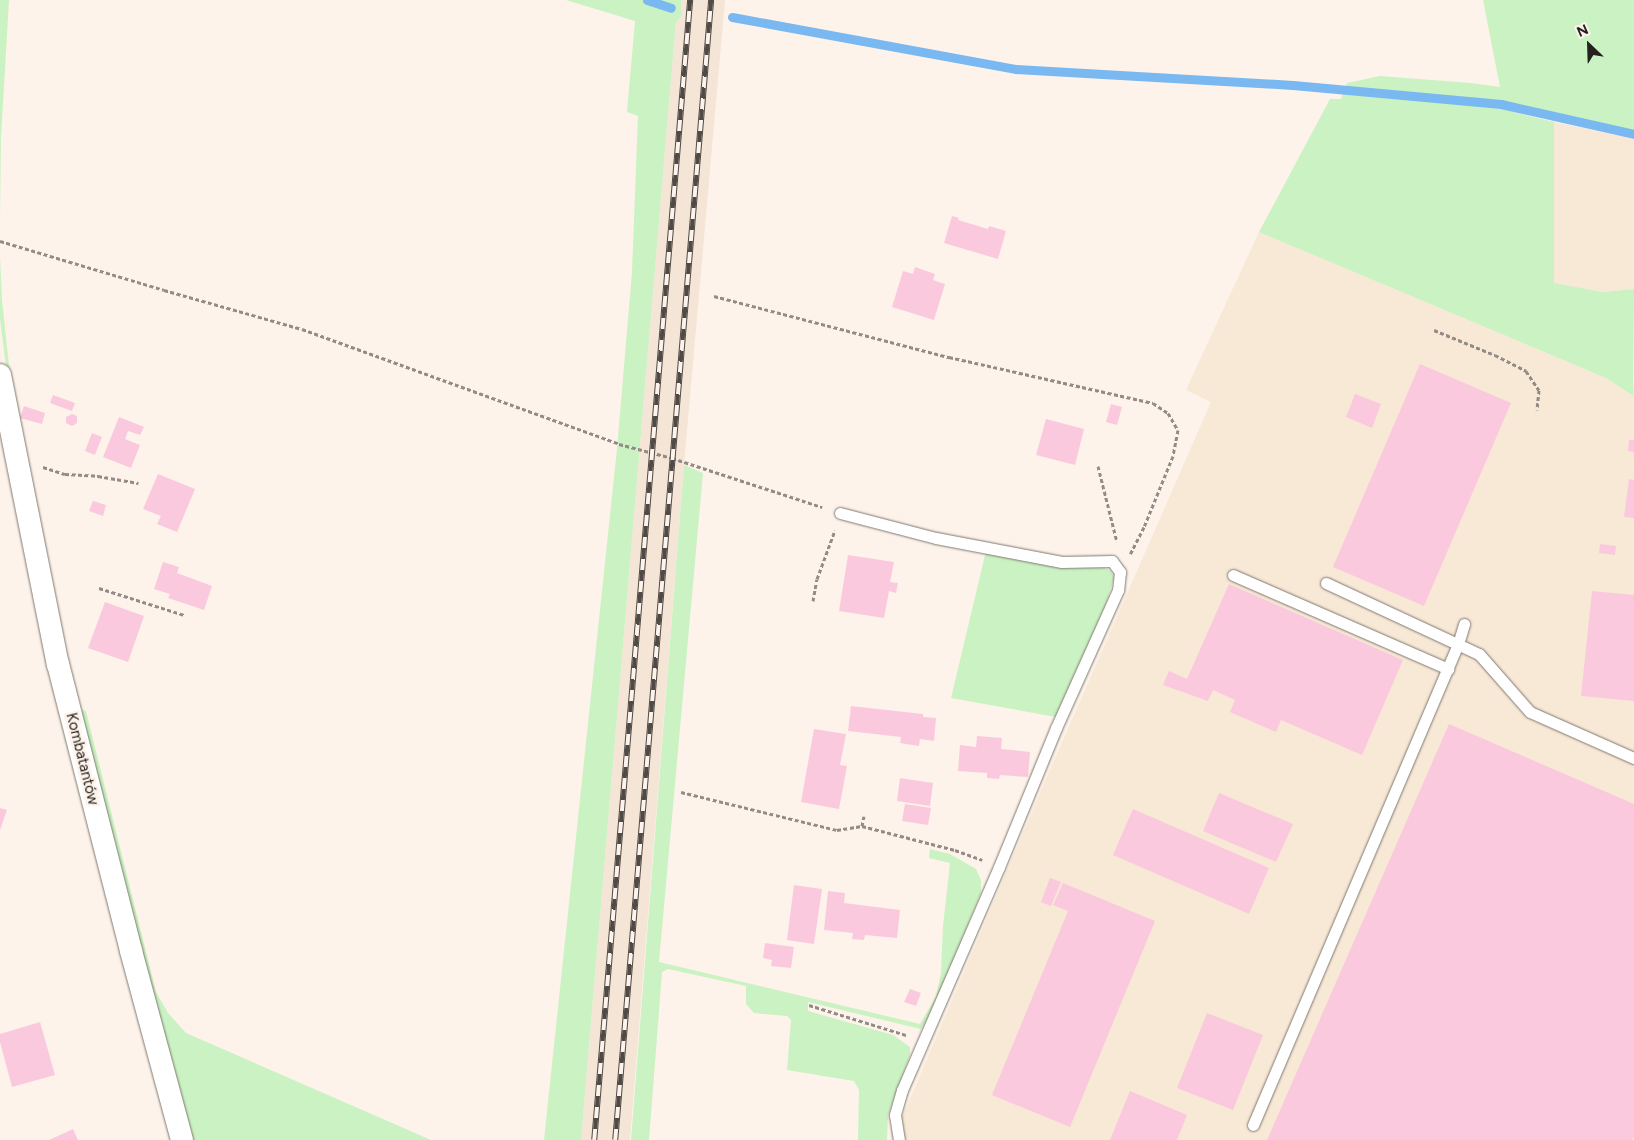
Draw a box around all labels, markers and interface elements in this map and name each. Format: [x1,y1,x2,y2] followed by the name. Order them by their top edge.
[1564,20,1614,70] north arrow
[1574,21,1591,41] text: N
[62,711,102,807] street label: Kombatantów

